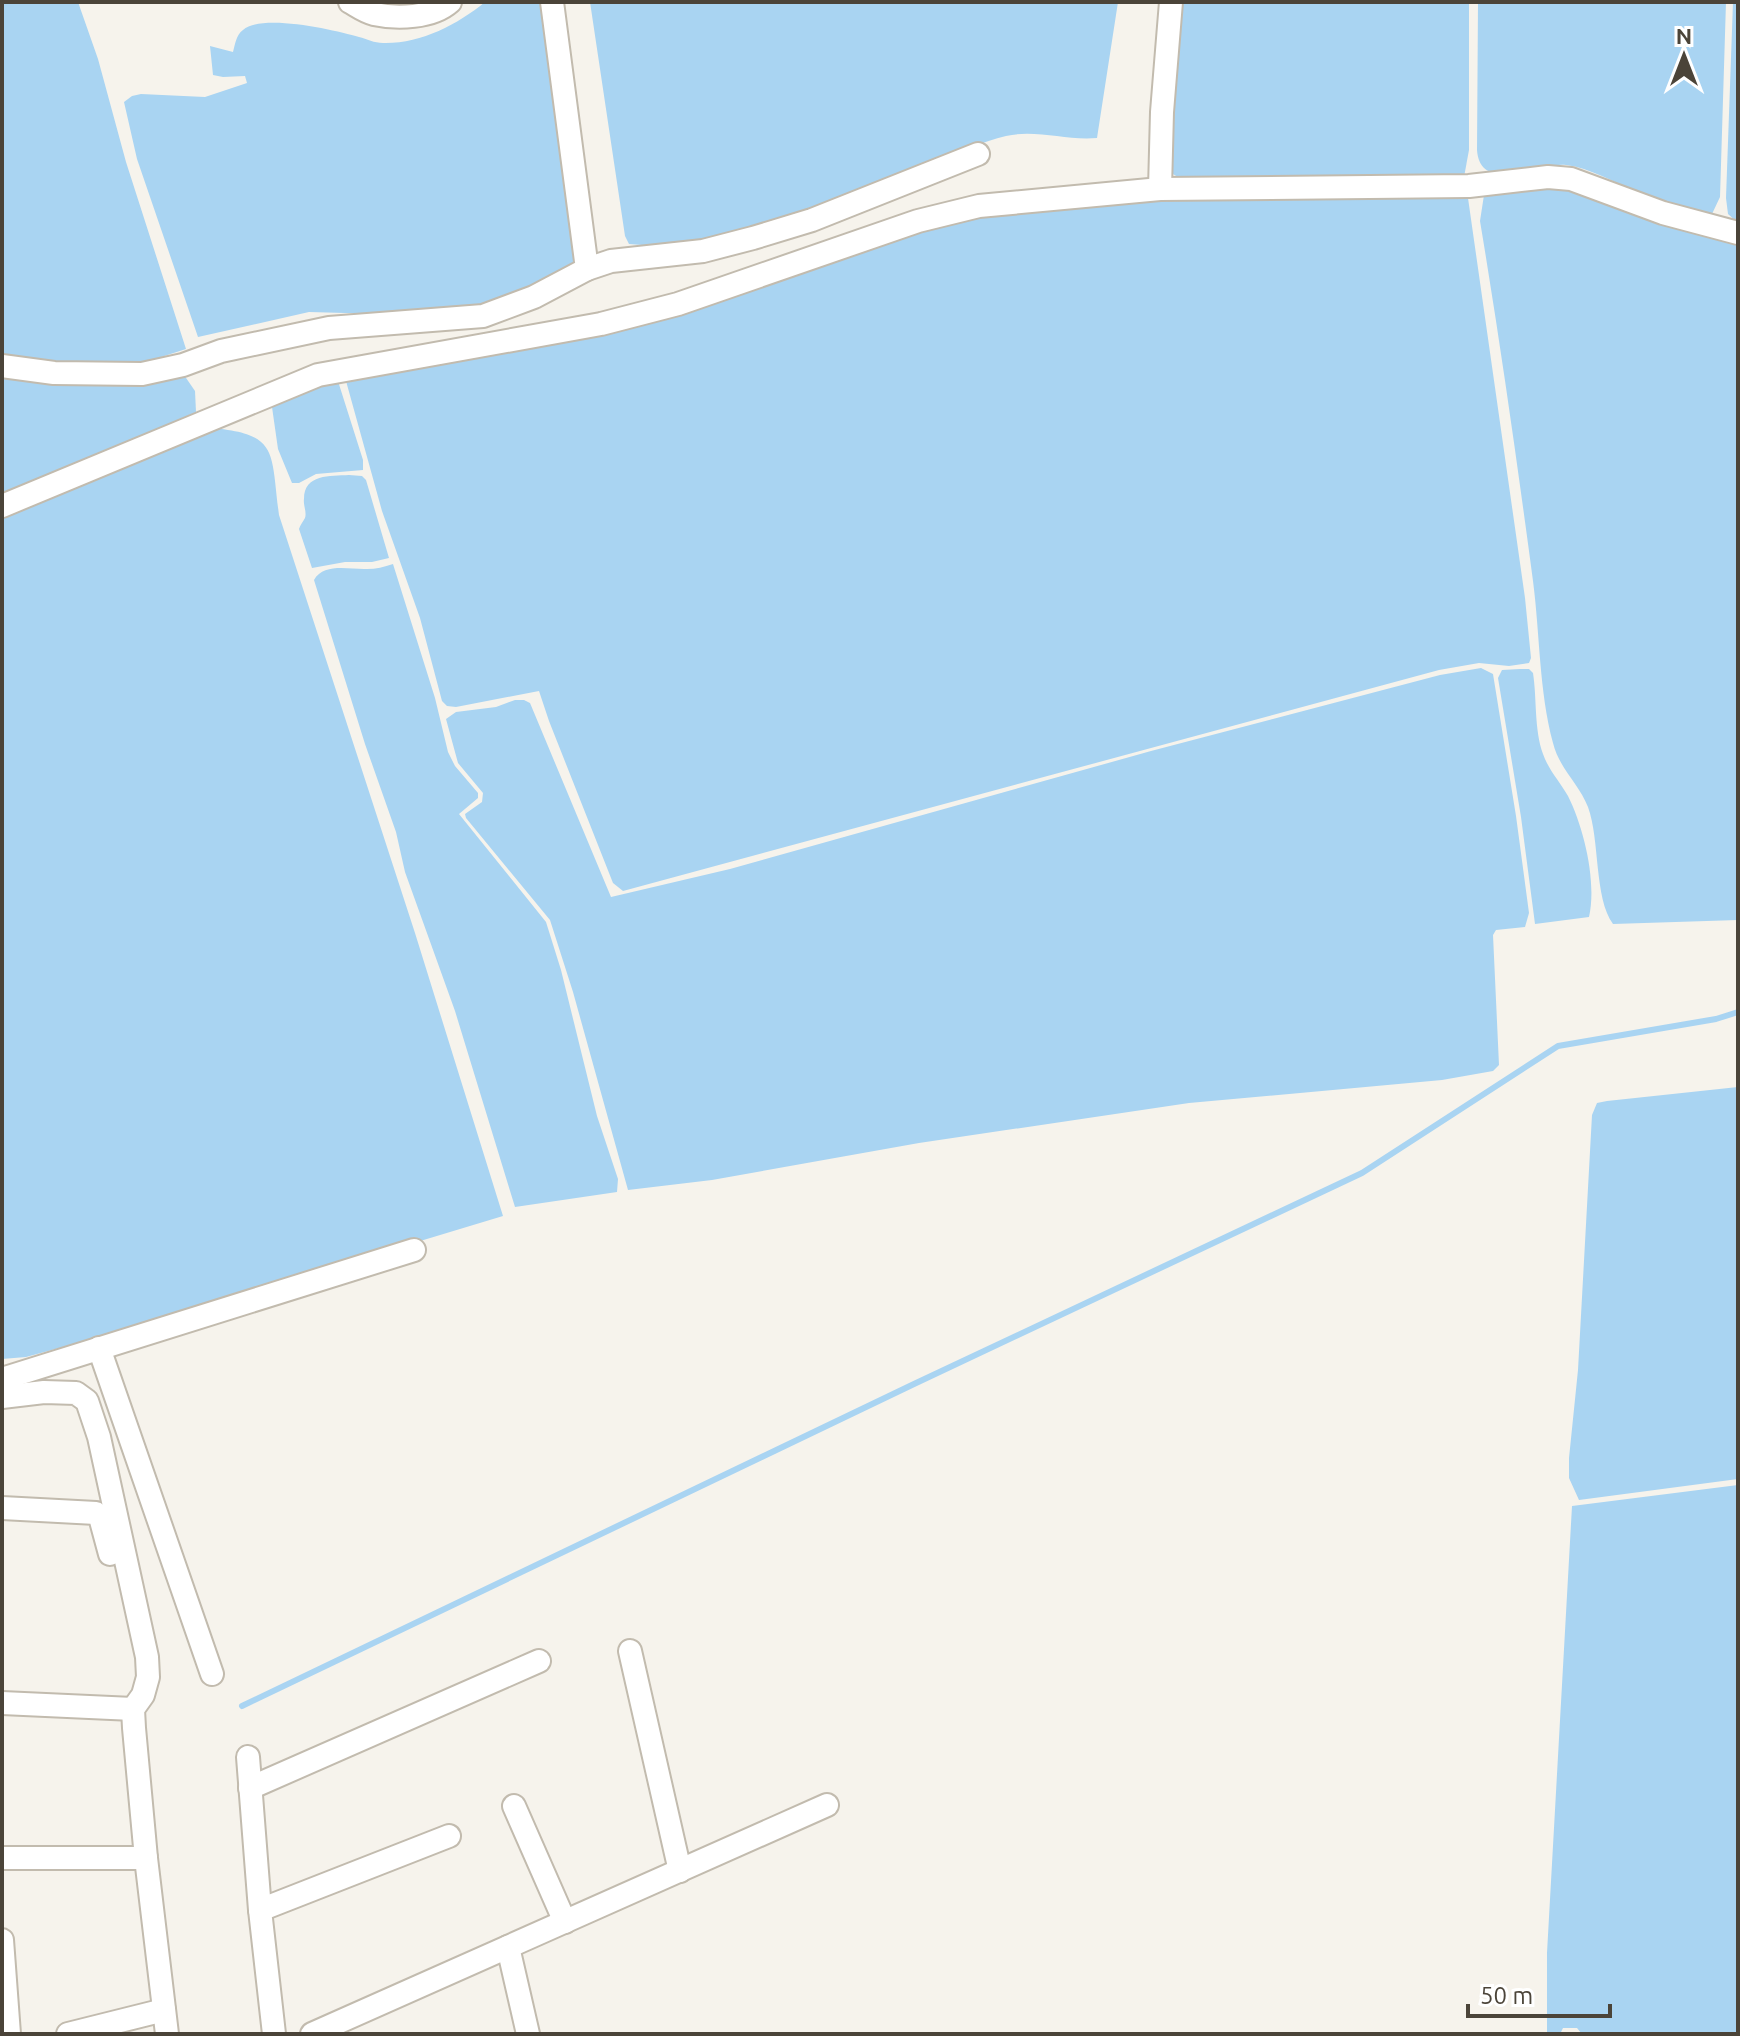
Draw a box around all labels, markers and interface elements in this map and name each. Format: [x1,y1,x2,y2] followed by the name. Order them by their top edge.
[1644,16,1724,96] north arrow
[1676,23,1692,48] text: N
[1468,1968,1610,2018] scale bar
[1480,1982,1533,2009] text: 50 m

